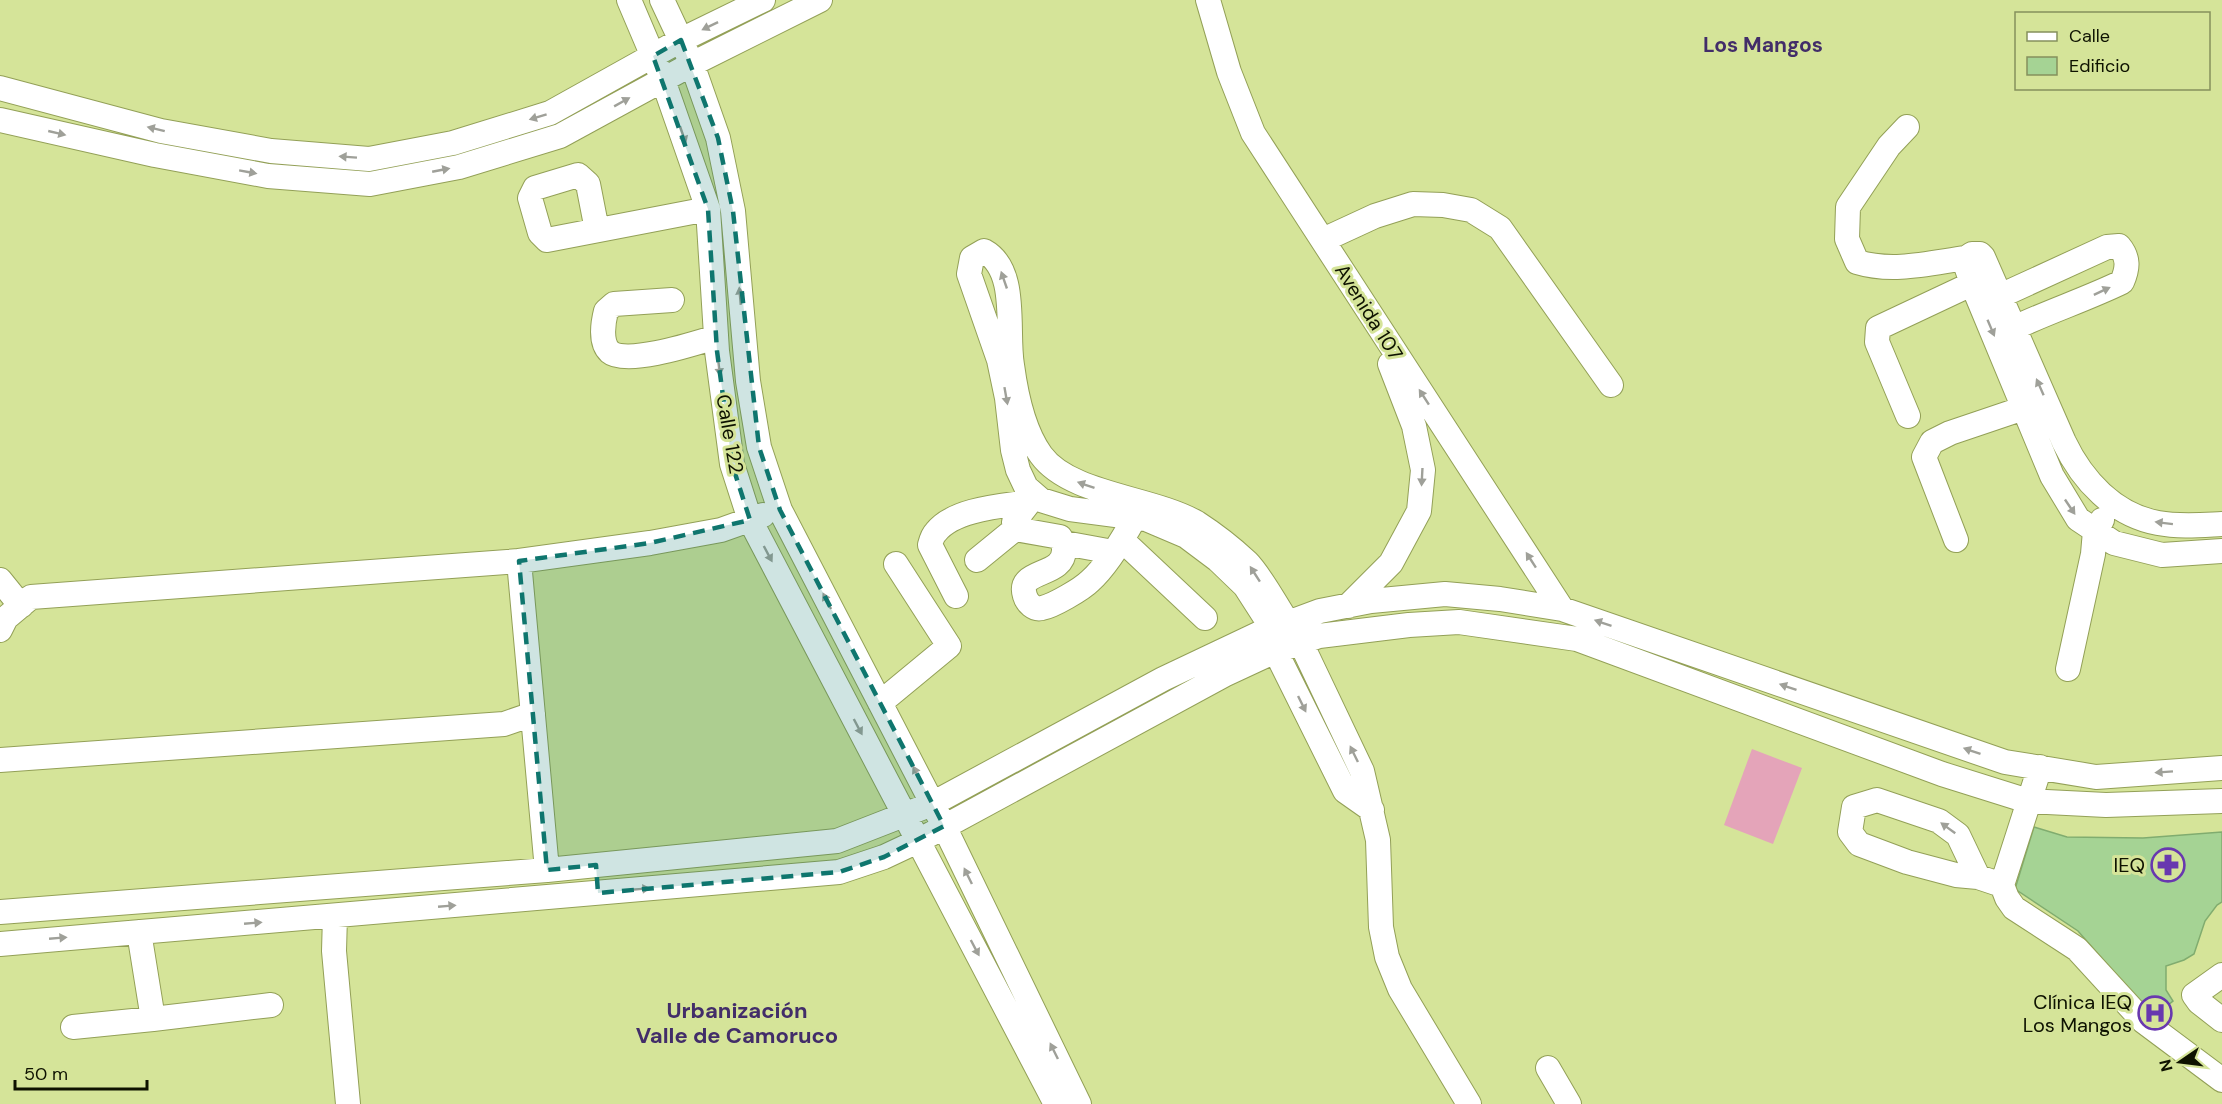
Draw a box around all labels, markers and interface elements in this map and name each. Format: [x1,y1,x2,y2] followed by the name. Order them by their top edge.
[2015,12,2210,90] legend
[702,21,719,30] one-way arrow
[2069,24,2110,48] text: Calle
[1703,31,1823,59] district label: Los Mangos
[2069,54,2130,78] text: Edificio
[614,97,631,107] one-way arrow
[529,112,547,122] one-way arrow
[147,124,165,134] one-way arrow
[678,126,688,144] one-way arrow
[48,129,67,138] one-way arrow
[339,152,358,162] one-way arrow
[432,165,451,174] one-way arrow
[239,168,258,177] one-way arrow
[1329,259,1409,365] street label: Avenida 107
[999,271,1008,289] one-way arrow
[735,286,745,305] one-way arrow
[2093,287,2110,296] one-way arrow
[1986,320,1996,338] one-way arrow
[714,358,724,377] one-way arrow
[2035,378,2044,396] one-way arrow
[1002,387,1011,406] one-way arrow
[1419,389,1430,405] one-way arrow
[710,392,750,476] street label: Calle 122
[1418,468,1427,487] one-way arrow
[1077,480,1095,490] one-way arrow
[2064,498,2076,514] one-way arrow
[2154,519,2173,528] one-way arrow
[762,545,772,563] one-way arrow
[1525,552,1536,569] one-way arrow
[1250,566,1261,582] one-way arrow
[822,592,832,609] one-way arrow
[1594,618,1612,628] one-way arrow
[1779,681,1797,691] one-way arrow
[1297,696,1307,713] one-way arrow
[853,718,863,735] one-way arrow
[1963,745,1981,755] one-way arrow
[1350,746,1359,763] one-way arrow
[912,765,922,783] one-way arrow
[2154,767,2173,777] one-way arrow
[1941,822,1956,834] one-way arrow
[2150,847,2186,883] pharmacy icon: IEQ
[2114,852,2145,878] place label: IEQ
[964,867,973,884] one-way arrow
[632,884,651,894] one-way arrow
[437,901,456,911] one-way arrow
[243,918,262,927] one-way arrow
[49,934,68,943] one-way arrow
[969,939,979,957] one-way arrow
[2023,989,2132,1038] place label: Clínica IEQ Los Mangos
[2137,995,2173,1031] hospital icon: Clínica IEQ Los Mangos
[636,996,838,1050] district label: Urbanización Valle de Camoruco
[2150,1032,2210,1092] north arrow
[1049,1043,1058,1060] one-way arrow
[15,1053,147,1091] scale bar
[2154,1057,2178,1074] text: N
[24,1062,68,1086] text: 50 m

